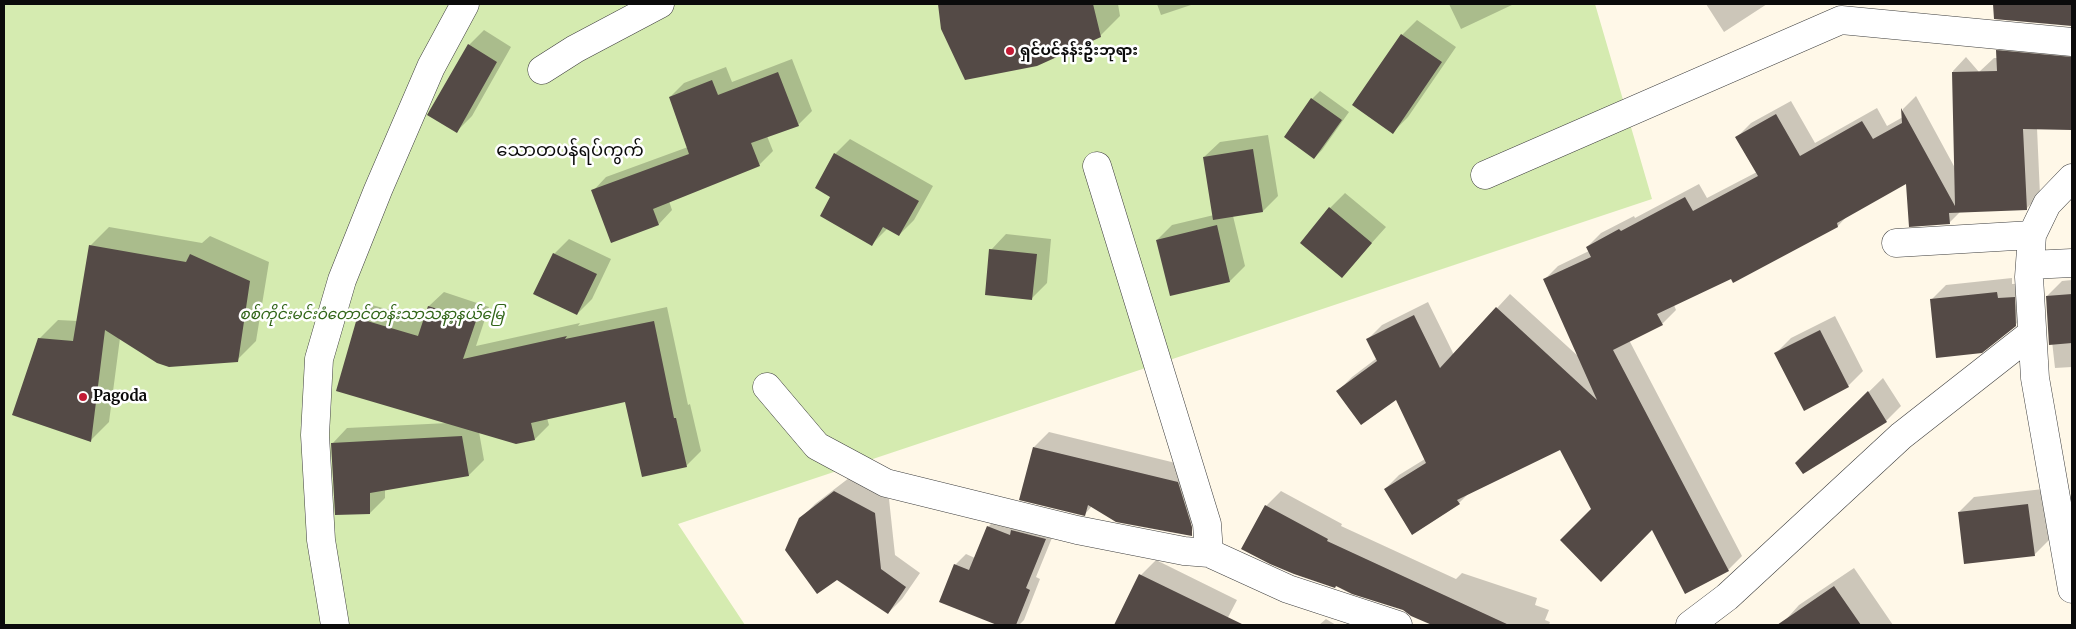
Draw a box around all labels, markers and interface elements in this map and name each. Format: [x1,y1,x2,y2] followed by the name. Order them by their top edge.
[1020,42,1138,60] place label: ရှင်ပင်နန်းဦးဘုရား
[1004,45,1016,57] marker: ရှင်ပင်နန်းဦးဘုရား
[496,140,644,162] district label: သောတပန်ရပ်ကွက်
[240,306,504,324] park label: စစ်ကိုင်းမင်းဝံတောင်တန်းသာသနာ့နယ်မြေ
[93,388,147,406] place label: Pagoda
[77,391,89,403] marker: Pagoda

